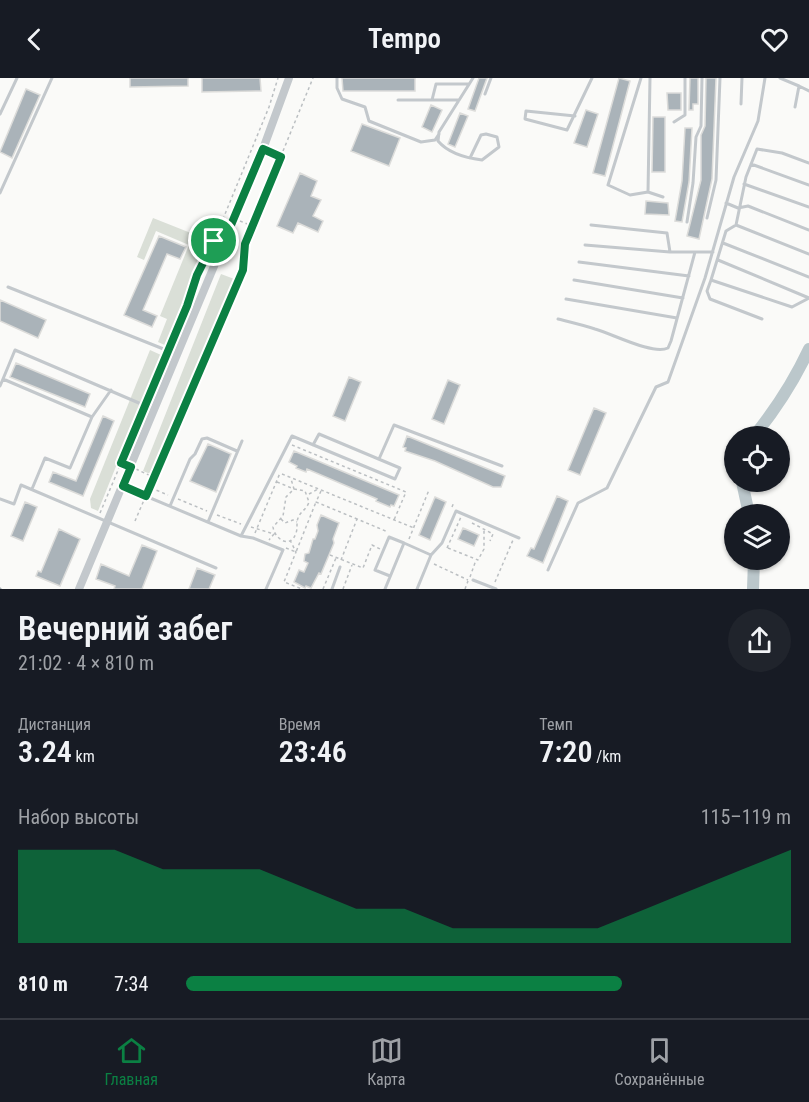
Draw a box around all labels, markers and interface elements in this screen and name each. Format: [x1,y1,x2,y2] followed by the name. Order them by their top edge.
[18,23,51,56] icon: back
[368,23,441,55] text: Tempo
[758,23,791,56] icon: heart
[188,215,239,266] pin
[197,224,230,257] icon: arrive
[724,426,790,570] map controls
[724,426,790,492] button: locate
[724,504,790,570] button: layers
[18,609,232,648] text: Вечерний забег
[728,609,791,672] button: share
[18,651,154,675] text: 21:02 · 4 × 810 m
[18,715,91,734] text: Дистанция
[279,715,321,734] text: Время
[539,715,573,734] text: Темп
[18,734,72,769] text: 3.24
[279,734,347,769] text: 23:46
[539,734,593,769] text: 7:20
[72,747,95,766] text: km
[593,747,621,766] text: /km
[18,805,139,829] text: Набор высоты
[701,805,791,829] text: 115–119 m
[18,972,68,996] text: 810 m
[114,972,148,996] text: 7:34
[105,1034,158,1089] tab: Главная
[367,1034,405,1089] tab: Карта
[615,1034,704,1089] tab: Сохранённые

